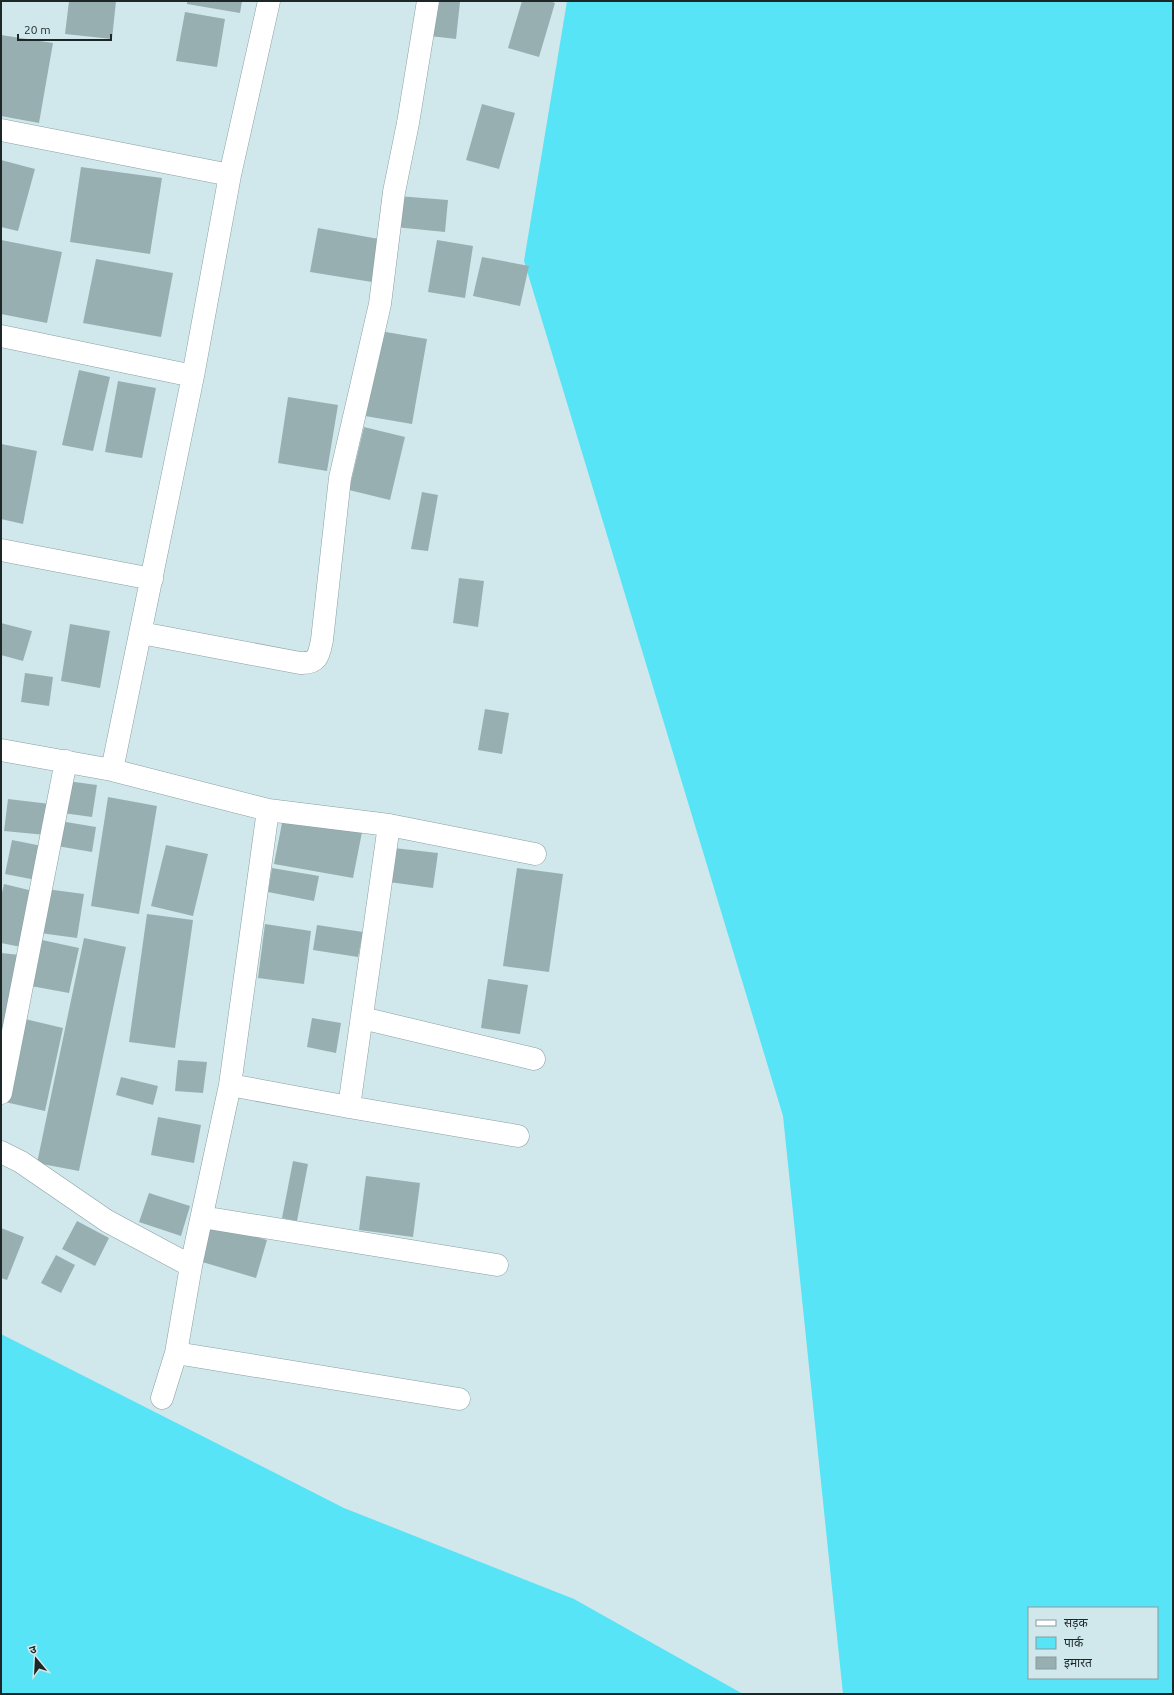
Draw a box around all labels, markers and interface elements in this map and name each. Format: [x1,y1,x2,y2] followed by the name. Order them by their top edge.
[18,16,111,42] scale bar
[24,23,51,36] text: 20 m
[1028,1607,1158,1679] legend
[1064,1616,1089,1630] text: सड़क
[1064,1636,1084,1649] text: पार्क
[16,1639,56,1679] north arrow
[28,1643,38,1656] text: उ
[1064,1656,1093,1670] text: इमारत

